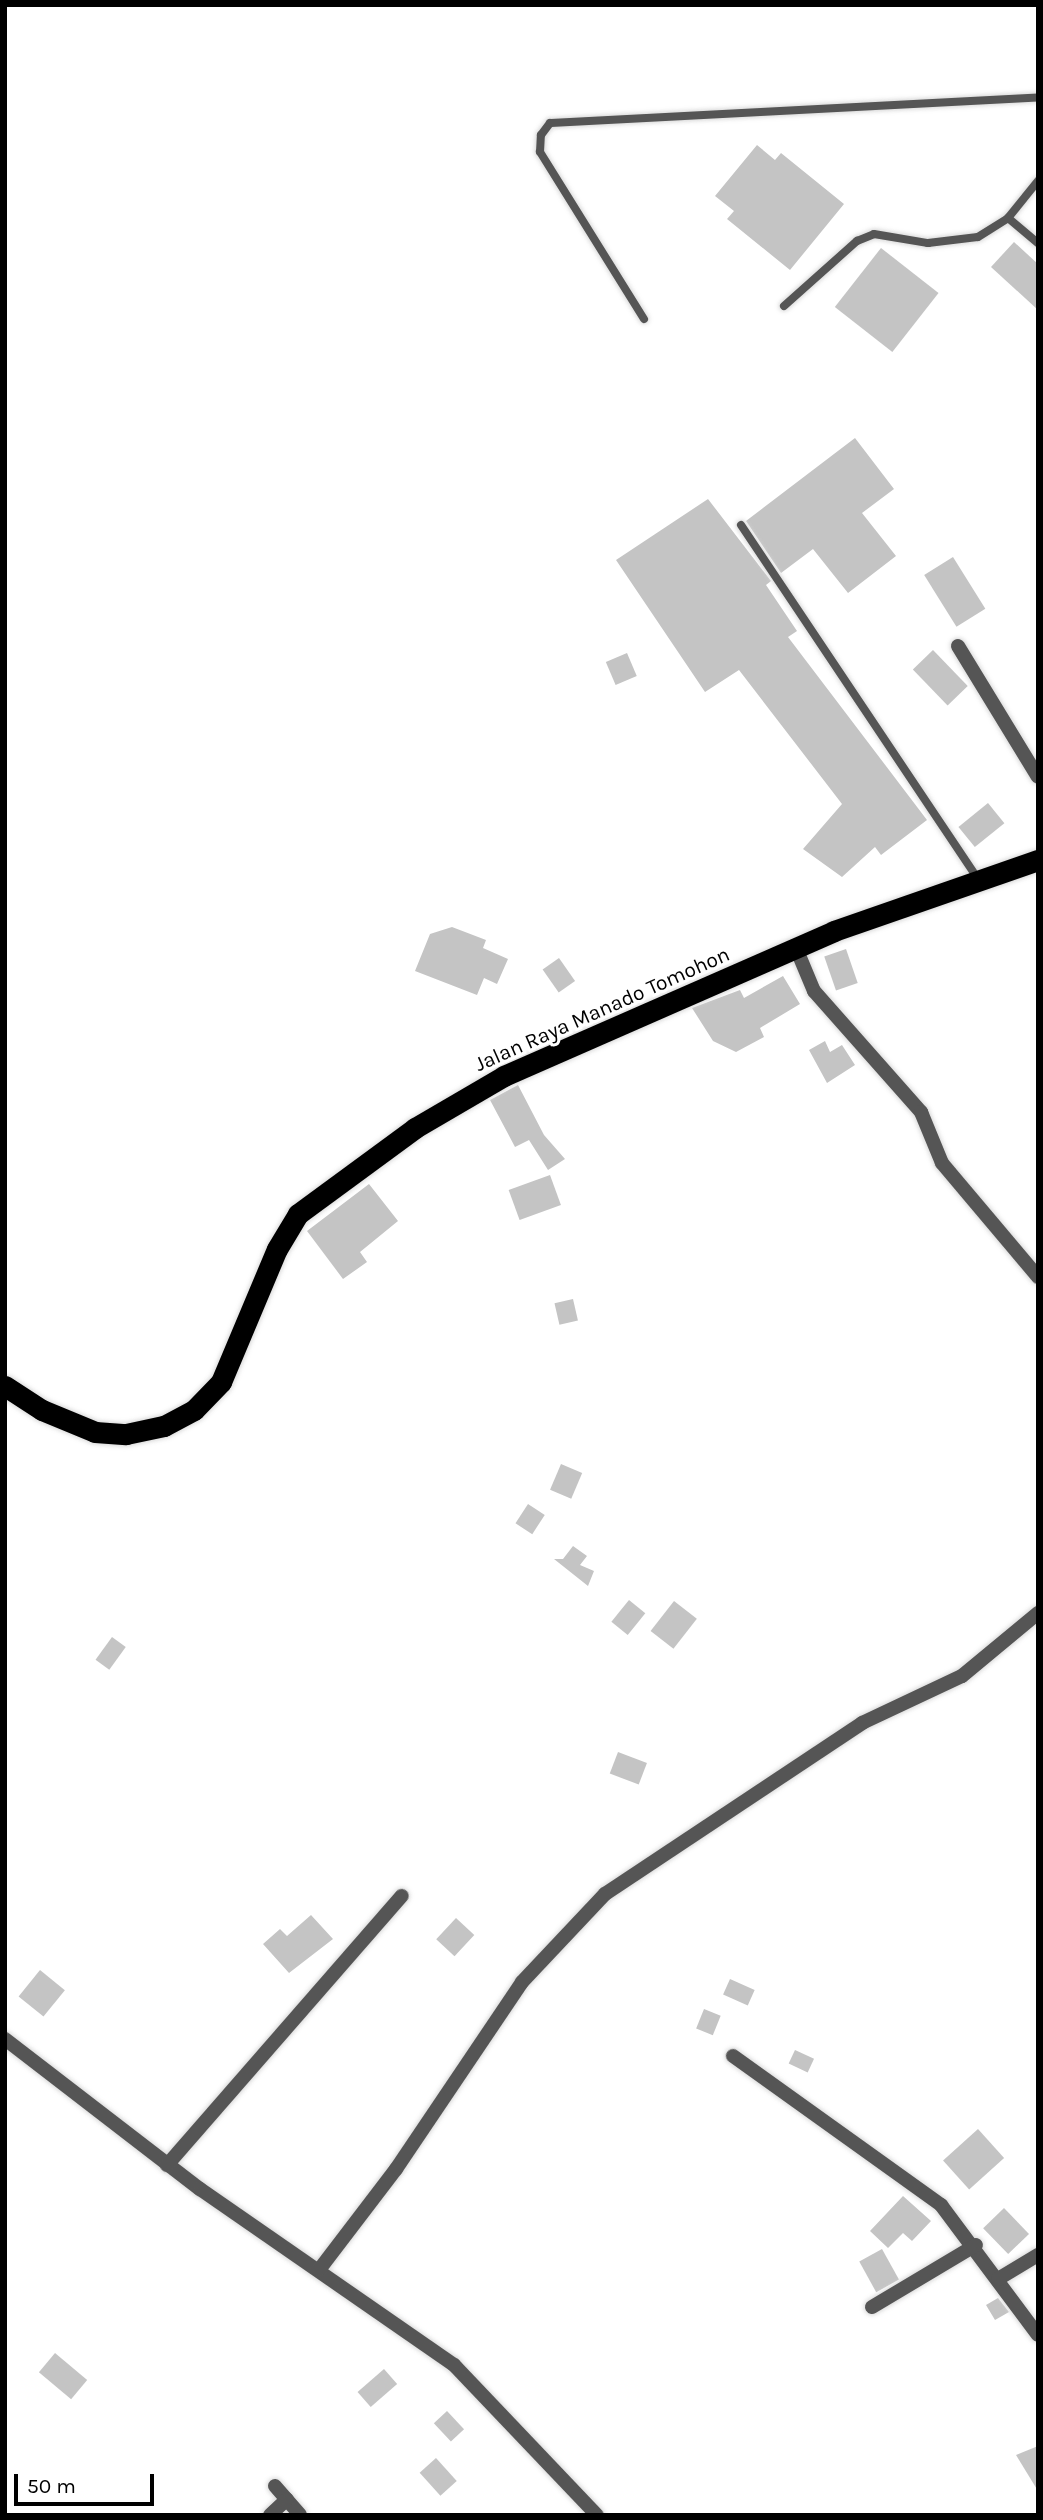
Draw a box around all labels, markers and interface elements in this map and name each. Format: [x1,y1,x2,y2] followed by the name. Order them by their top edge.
[471,941,733,1077] street label: Jalan Raya Manado Tomohon
[18,2460,158,2504] scale bar
[27,2474,76,2498] text: 50 m

